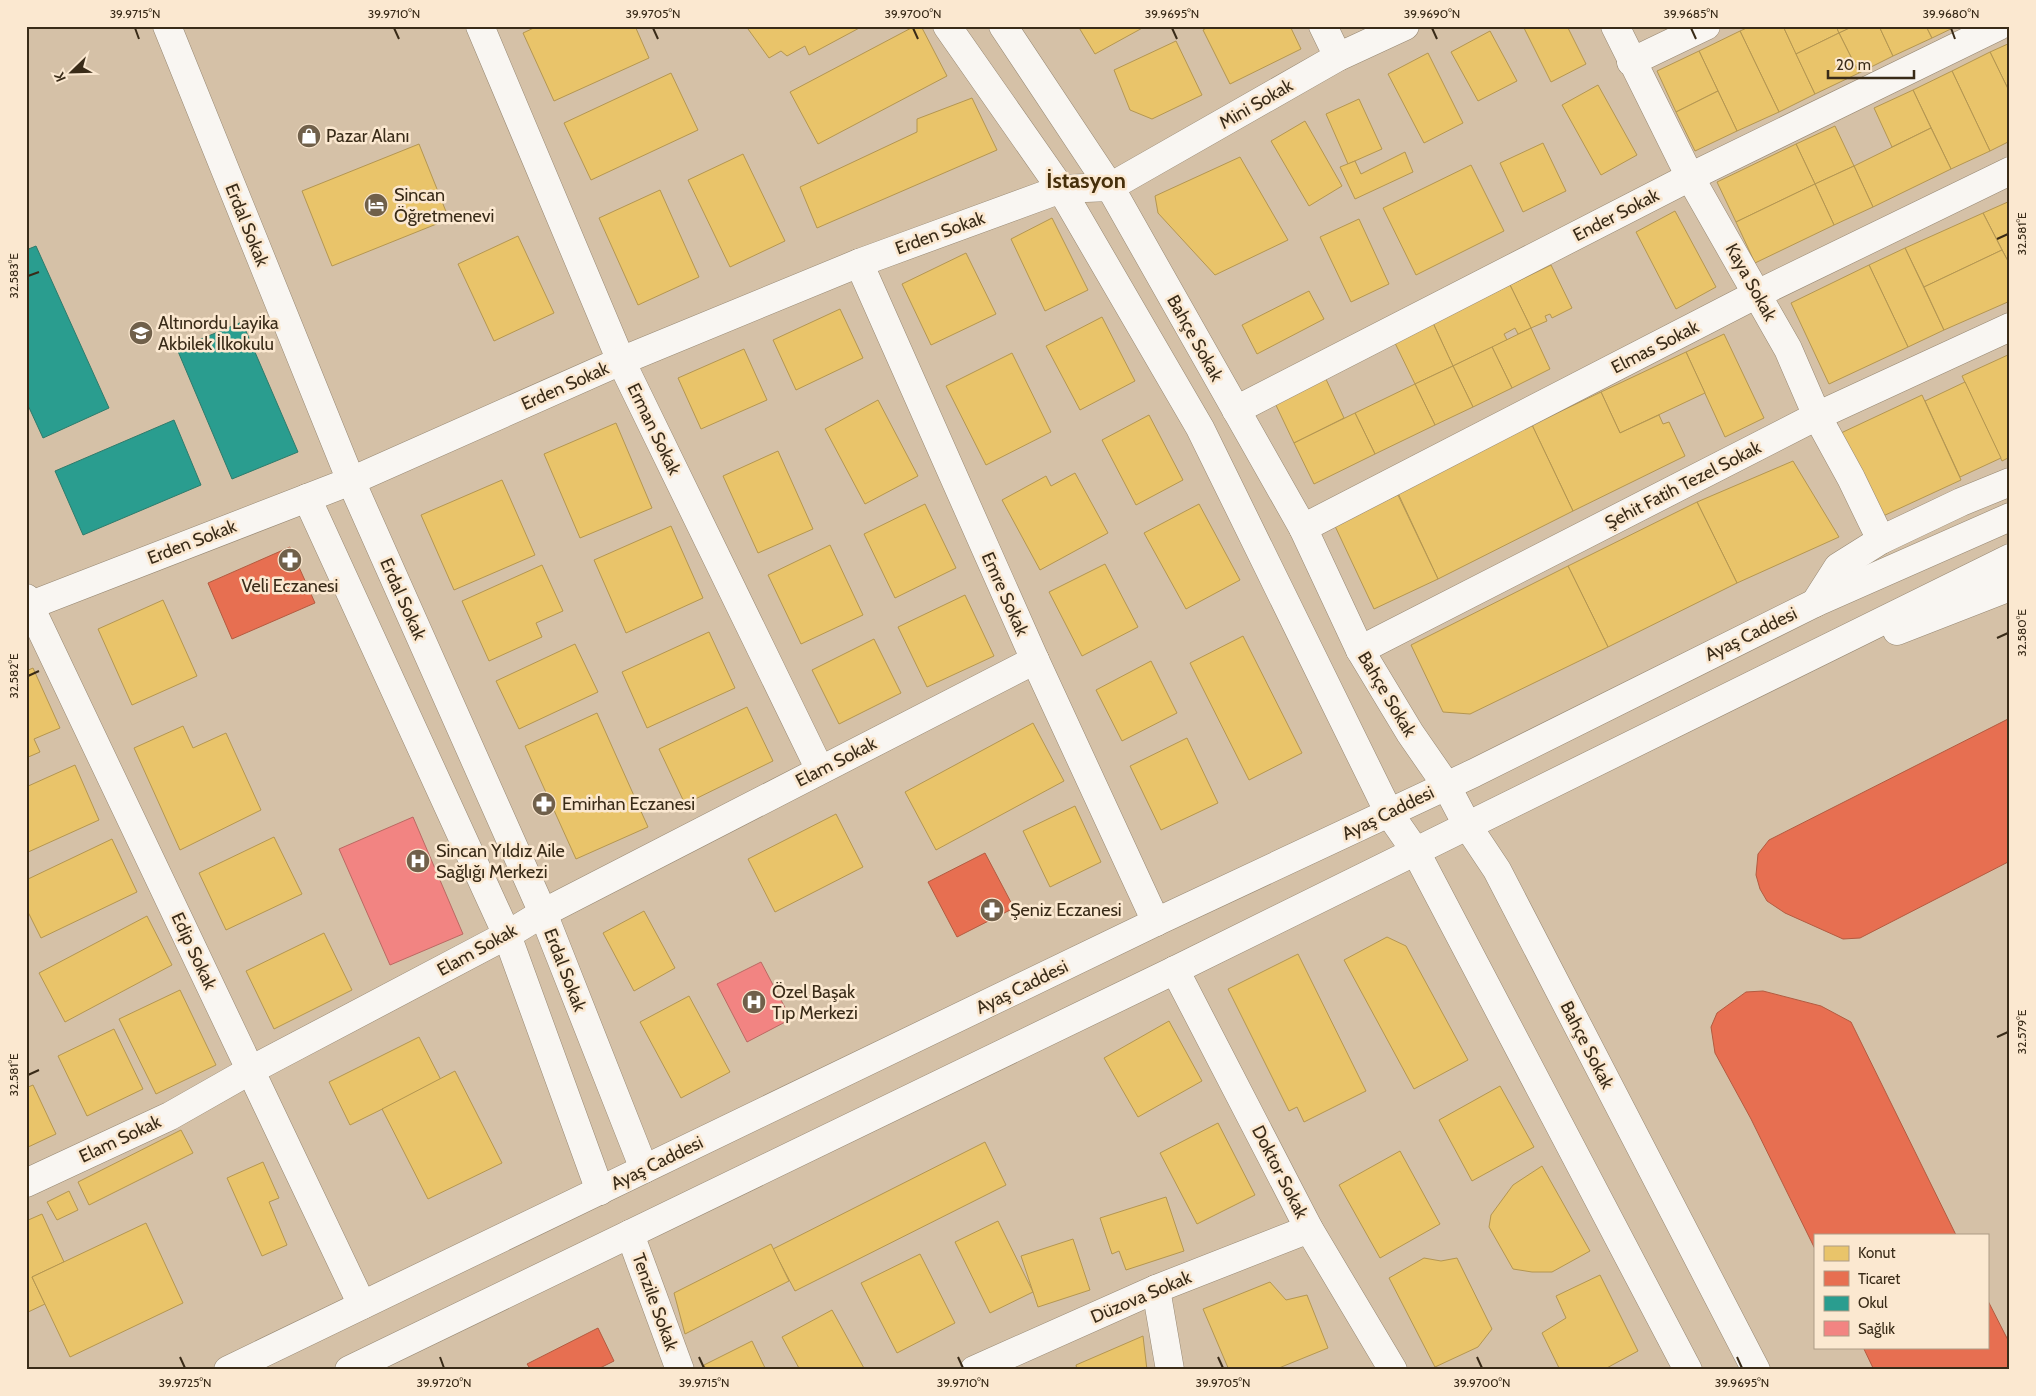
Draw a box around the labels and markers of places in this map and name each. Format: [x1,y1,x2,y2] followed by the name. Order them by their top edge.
[296,123,322,149] shop icon: Pazar Alanı
[326,125,409,147] place label: Pazar Alanı
[394,184,494,227] place label: Sincan Öğretmenevi
[363,192,389,218] hotel icon: Sincan Öğretmenevi
[158,312,279,355] place label: Altınordu Layika Akbilek İlkokulu
[128,320,154,346] school or university icon: Altınordu Layika Akbilek İlkokulu
[277,547,303,573] pharmacy icon: Veli Eczanesi
[242,575,338,597] place label: Veli Eczanesi
[531,791,557,817] pharmacy icon: Emirhan Eczanesi
[562,793,695,815] place label: Emirhan Eczanesi
[436,840,565,883] place label: Sincan Yıldız Aile Sağlığı Merkezi
[405,848,431,874] hospital icon: Sincan Yıldız Aile Sağlığı Merkezi
[979,897,1005,923] pharmacy icon: Şeniz Eczanesi
[1010,899,1122,921] place label: Şeniz Eczanesi
[772,981,858,1024] place label: Özel Başak Tıp Merkezi
[741,989,767,1015] hospital icon: Özel Başak Tıp Merkezi

